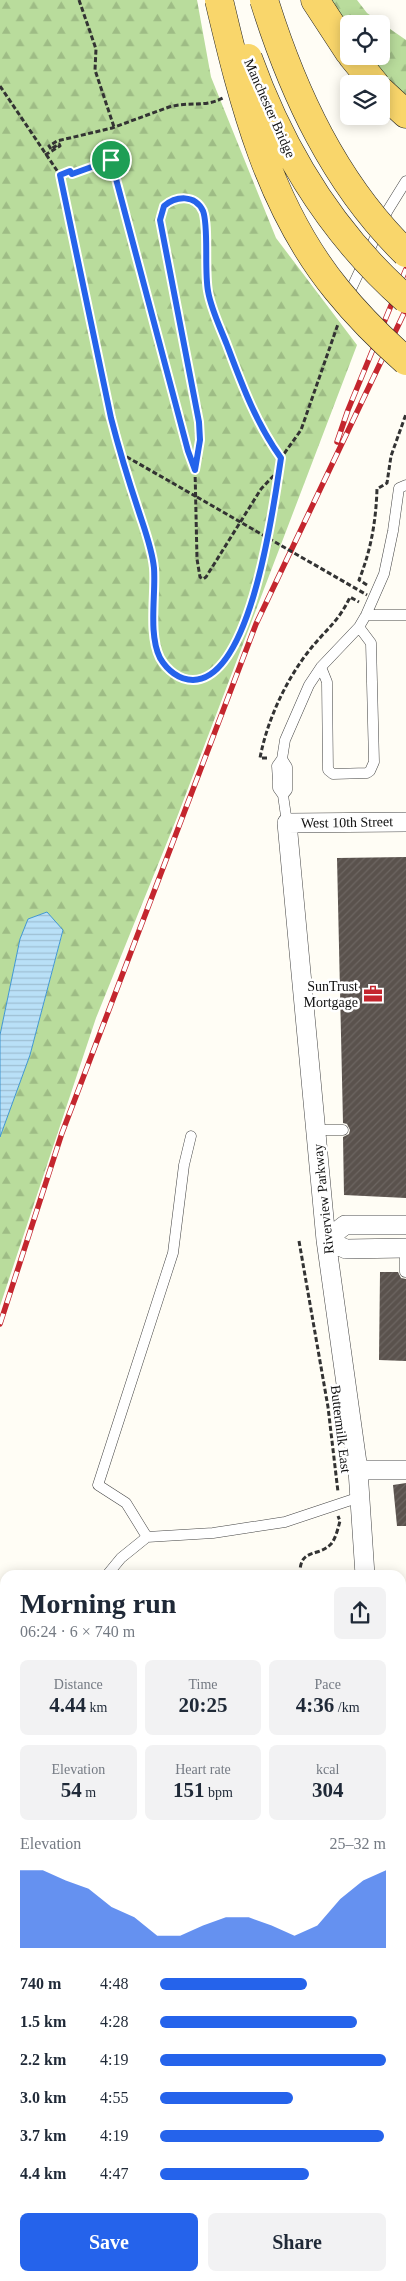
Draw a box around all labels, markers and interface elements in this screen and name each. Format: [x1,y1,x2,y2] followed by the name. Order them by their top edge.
[340,15,390,125] map controls
[340,15,390,65] button: locate
[241,56,298,160] street label: Manchester Bridge
[340,75,390,125] button: layers
[90,139,132,181] pin
[97,146,125,174] icon: arrive
[301,814,393,831] street label: West 10th Street
[304,979,358,1010] place label: SunTrust Mortgage
[362,983,384,1005] office icon: SunTrust Mortgage
[310,1143,337,1255] street label: Riverview Parkway
[328,1384,353,1474] street label: Buttermilk East
[334,1587,386,1639] button: share
[20,1588,176,1619] text: Morning run
[20,1623,135,1640] text: 06:24 · 6 × 740 m
[54,1677,103,1692] text: Distance
[188,1677,218,1692] text: Time
[314,1677,341,1692] text: Pace
[49,1693,86,1717] text: 4.44
[178,1693,227,1717] text: 20:25
[296,1693,334,1717] text: 4:36
[86,1700,107,1715] text: km
[334,1700,360,1715] text: /km
[52,1762,105,1777] text: Elevation
[175,1762,231,1777] text: Heart rate
[316,1762,339,1777] text: kcal
[61,1778,82,1802] text: 54
[173,1778,205,1802] text: 151
[312,1778,343,1802] text: 304
[82,1785,96,1800] text: m
[205,1785,233,1800] text: bpm
[20,1835,81,1852] text: Elevation
[330,1835,386,1852] text: 25–32 m
[20,1975,61,1992] text: 740 m
[100,1975,128,1992] text: 4:48
[20,2013,66,2030] text: 1.5 km
[100,2013,128,2030] text: 4:28
[20,2051,66,2068] text: 2.2 km
[100,2051,128,2068] text: 4:19
[20,2089,66,2106] text: 3.0 km
[100,2089,128,2106] text: 4:55
[20,2127,66,2144] text: 3.7 km
[100,2127,128,2144] text: 4:19
[20,2165,66,2182] text: 4.4 km
[100,2165,128,2182] text: 4:47
[20,2213,198,2271] button: Save
[208,2213,386,2271] button: Share

